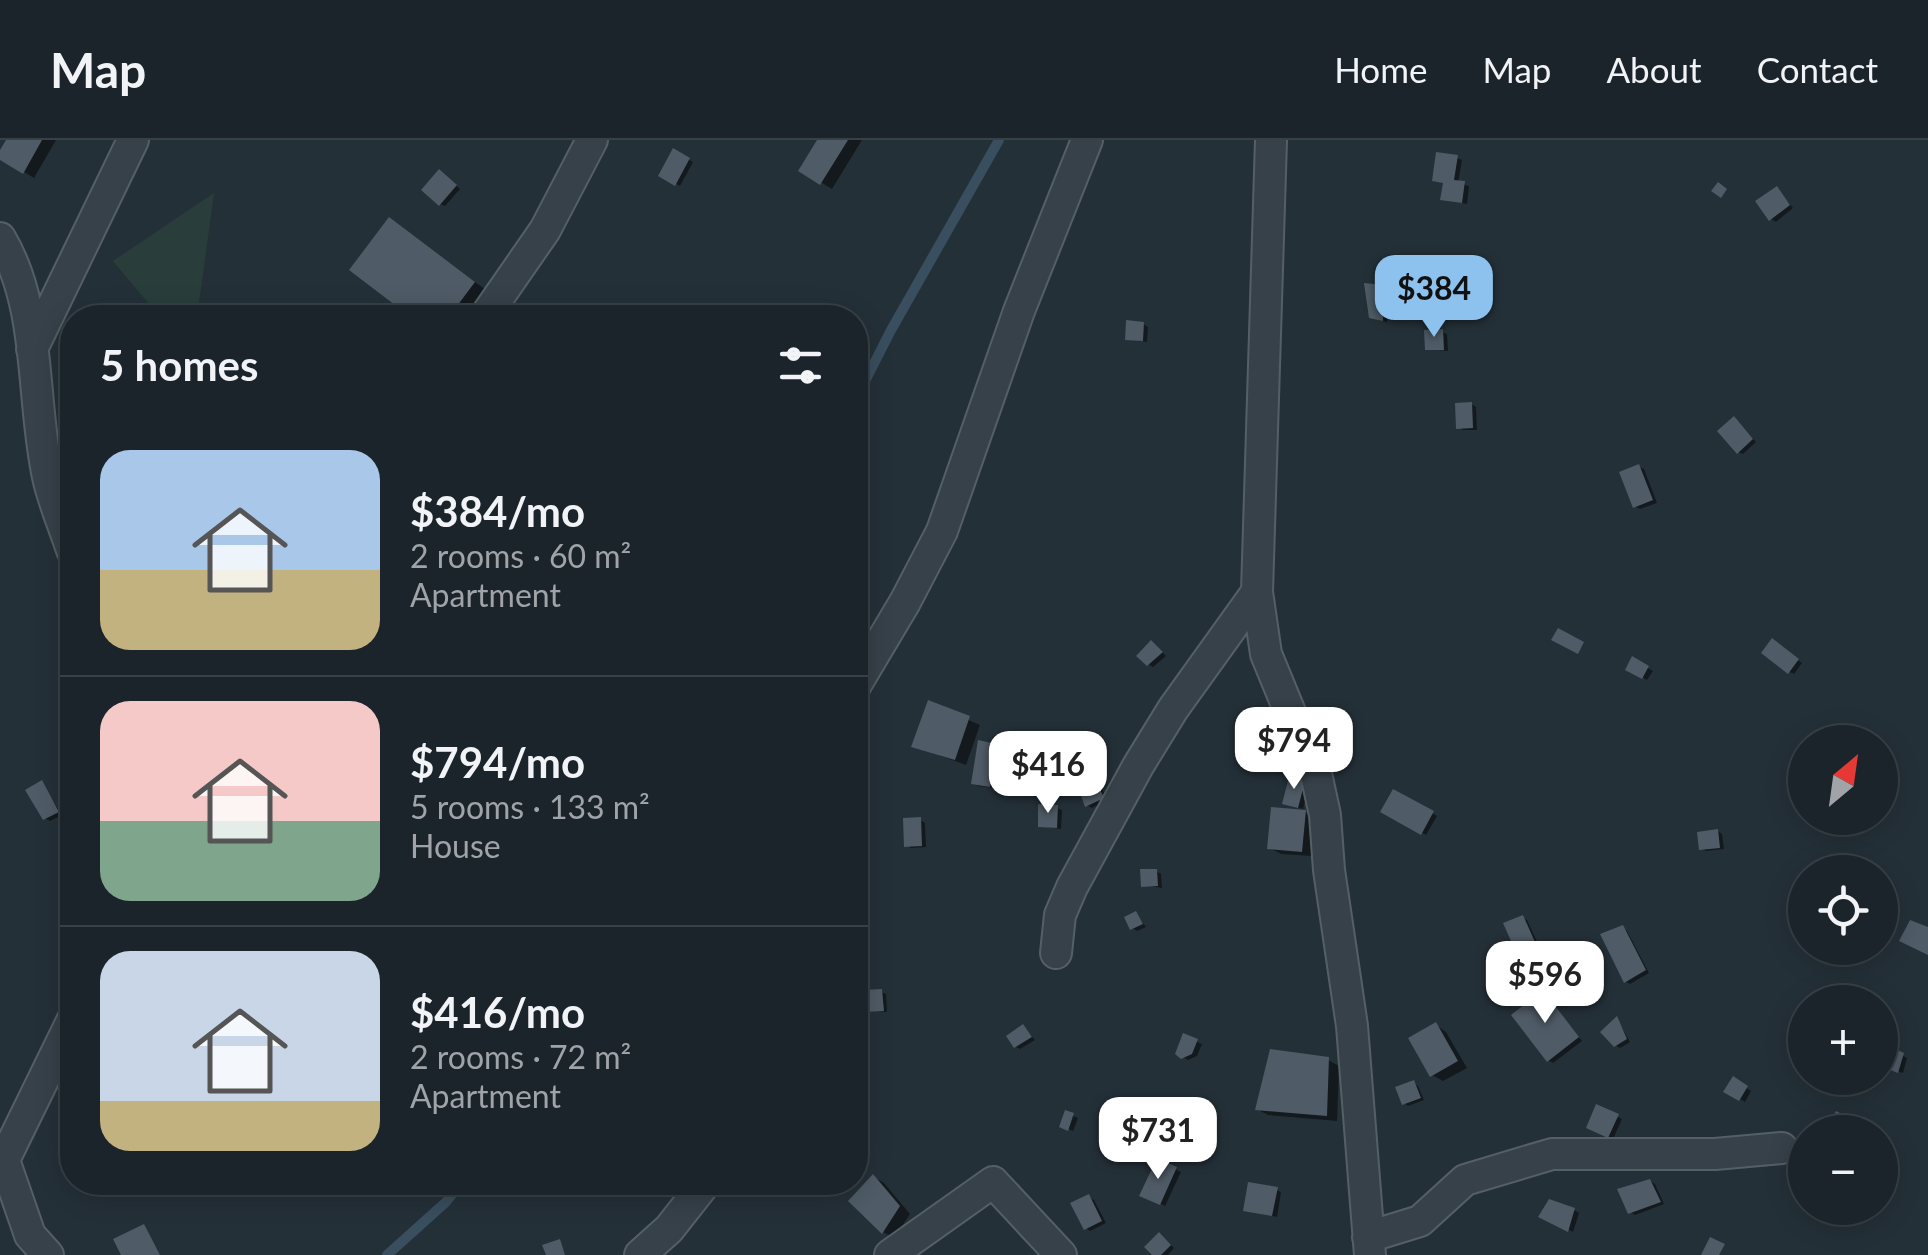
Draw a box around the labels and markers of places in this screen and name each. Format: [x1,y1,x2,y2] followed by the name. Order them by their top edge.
[1375,255,1493,340] pin: $384
[1235,707,1353,792] pin: $794
[989,731,1107,816] pin: $416
[1486,941,1604,1026] pin: $596
[1099,1097,1217,1182] pin: $731

